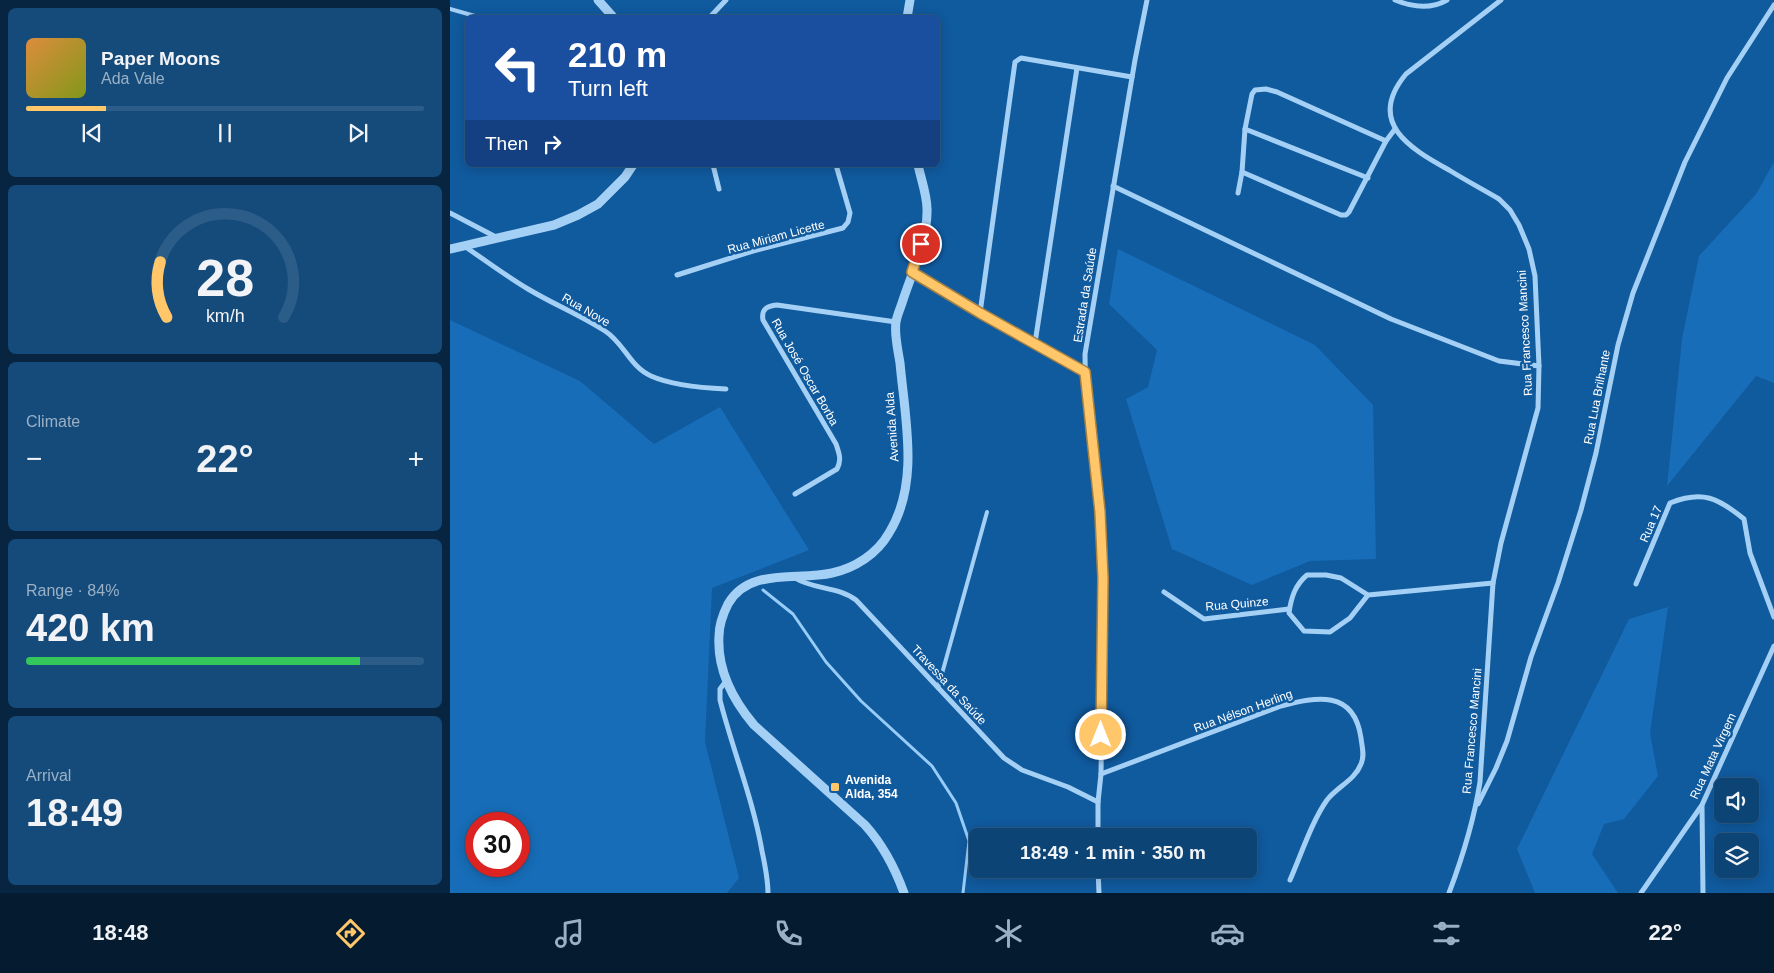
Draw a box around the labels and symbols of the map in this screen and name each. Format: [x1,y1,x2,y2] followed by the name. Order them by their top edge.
[726,217,826,257] street label: Rua Miriam Licette
[900,223,942,265] pin
[1071,246,1099,344] street label: Estrada da Saúde
[1515,270,1535,396] street label: Rua Francesco Mancini
[559,291,613,330] street label: Rua Nove
[769,316,842,428] street label: Rua José Oscar Borba
[1581,348,1613,445] street label: Rua Lua Brilhante
[883,391,901,462] street label: Avenida Alda
[1637,503,1665,545] street label: Rua 17
[1205,594,1269,614] street label: Rua Quinze
[909,642,990,728] street label: Travessa da Saúde
[1460,668,1484,794] street label: Rua Francesco Mancini
[1192,687,1294,735] street label: Rua Nélson Herling
[1074,708,1126,760] position arrow
[1687,711,1739,801] street label: Rua Mata Virgem
[845,773,898,801] place label: Avenida Alda, 354
[829,781,841,793] marker: Avenida Alda, 354
[465,812,530,877] speed limit sign: 30

